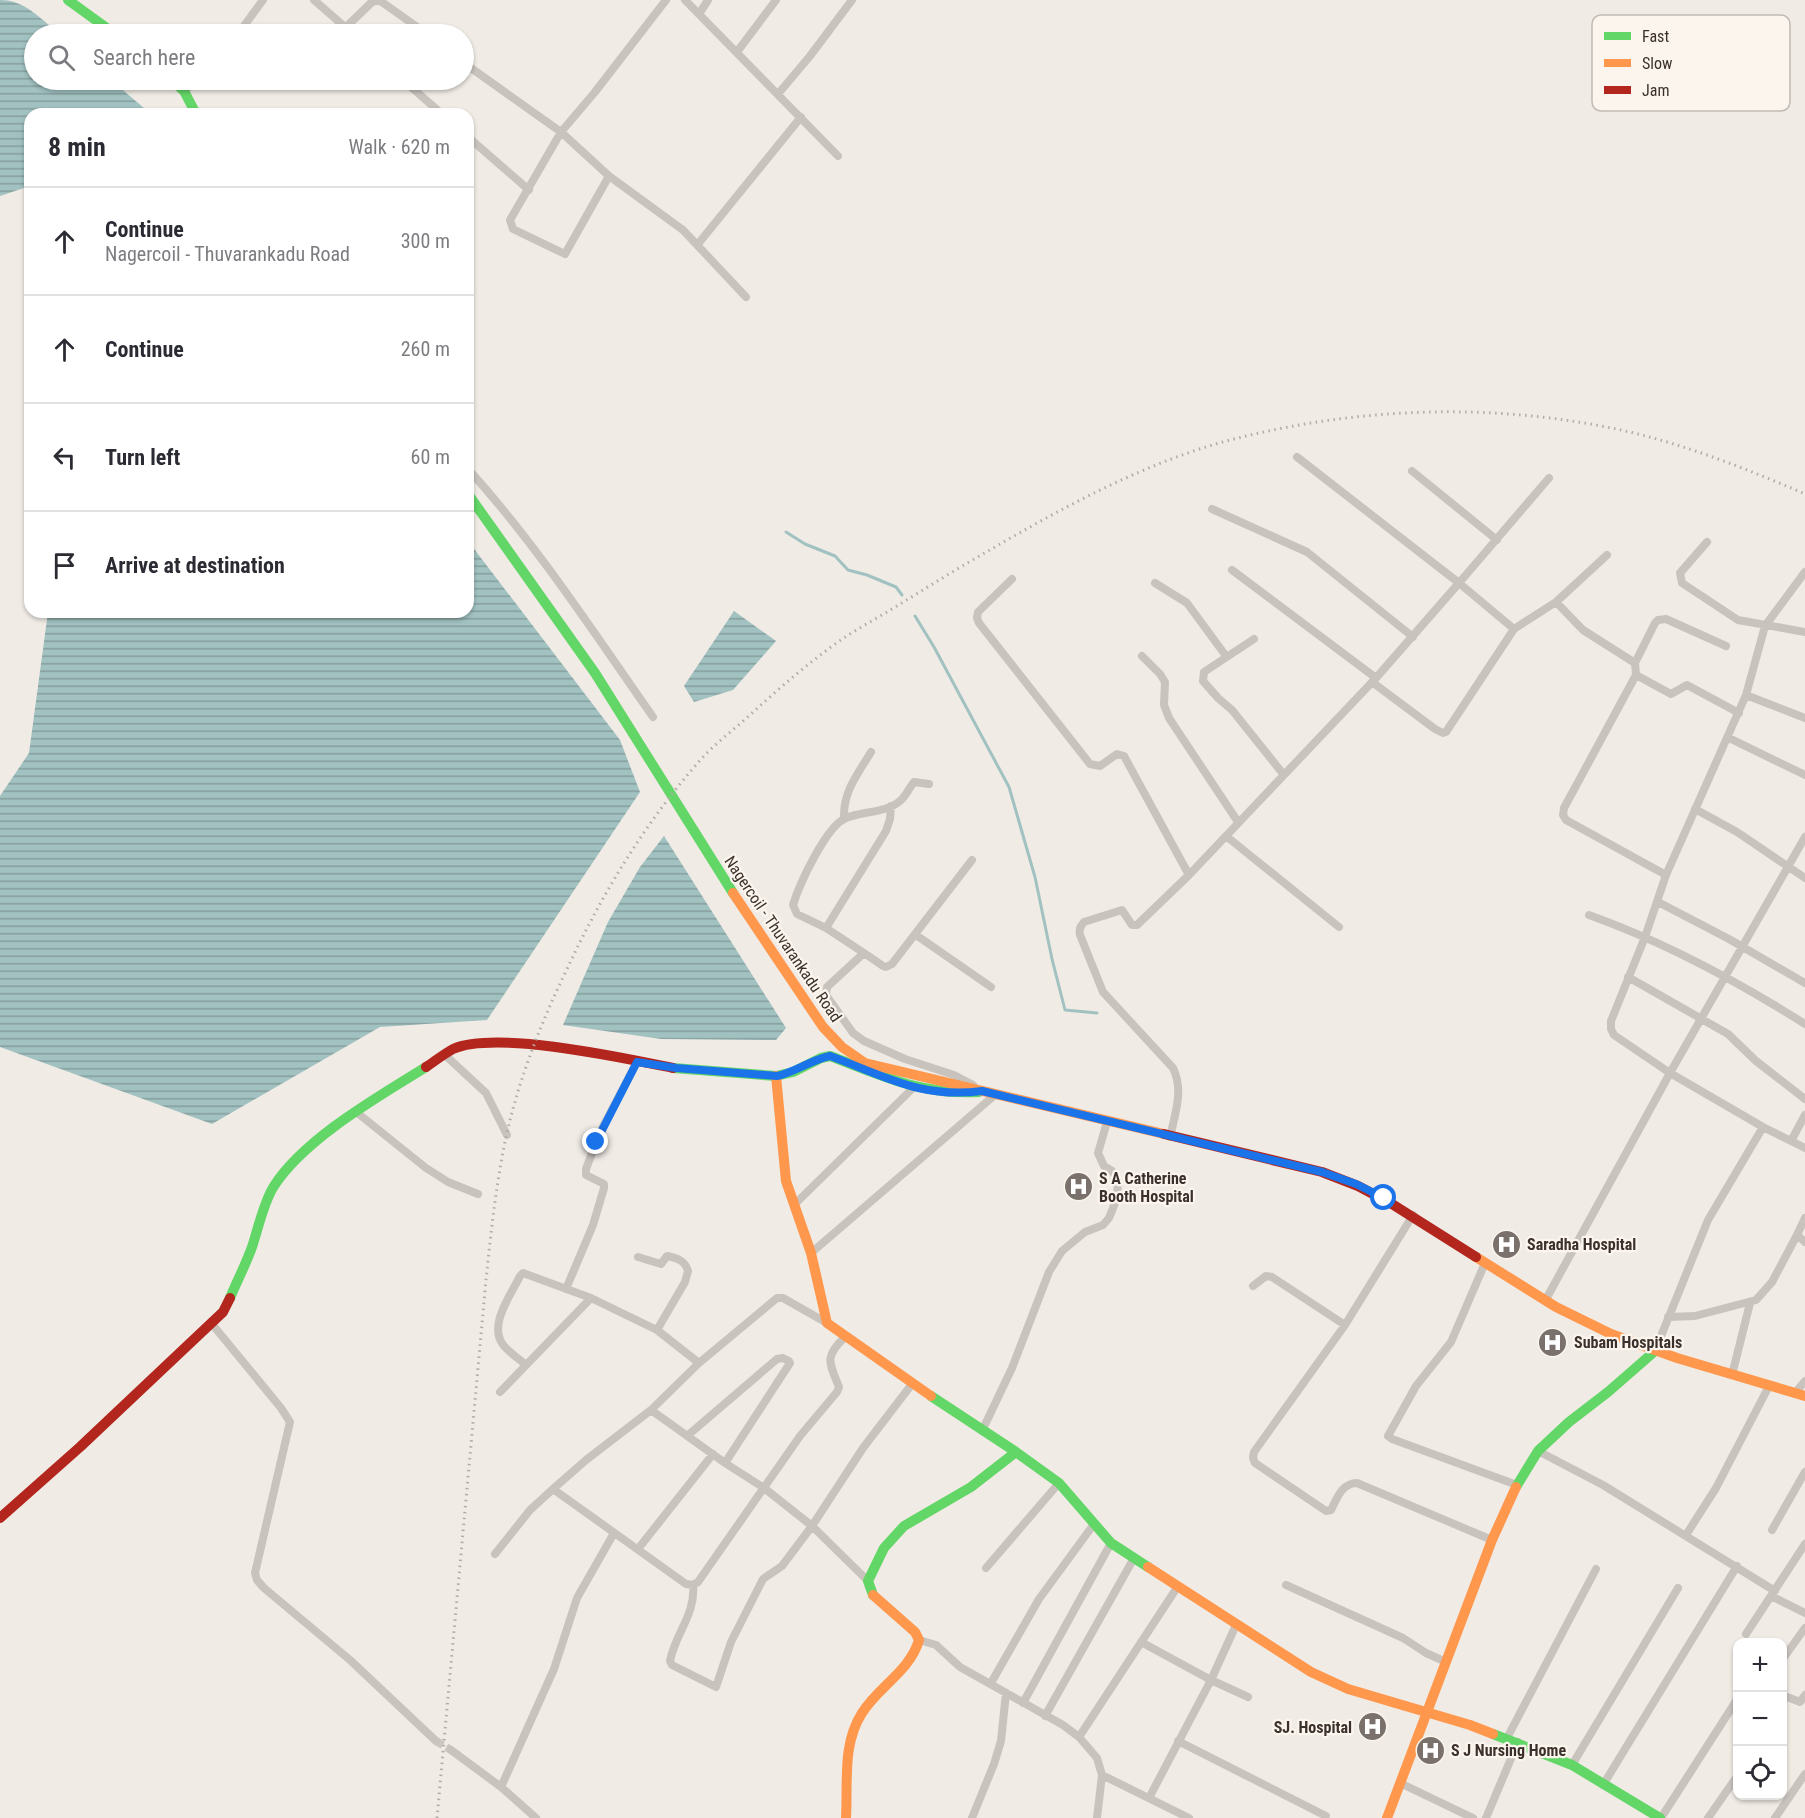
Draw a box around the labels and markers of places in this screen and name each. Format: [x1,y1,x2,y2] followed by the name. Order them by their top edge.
[1099,1169,1194,1206] place label: S A Catherine Booth Hospital
[1062,1171,1094,1203] hospital icon: S A Catherine Booth Hospital
[1490,1228,1522,1260] hospital icon: Saradha Hospital
[1527,1235,1636,1254] place label: Saradha Hospital
[1537,1326,1569,1358] hospital icon: Subam Hospitals
[1574,1333,1682,1352] place label: Subam Hospitals
[1357,1711,1389,1743] hospital icon: SJ. Hospital
[1274,1718,1352,1737] place label: SJ. Hospital
[1414,1734,1446,1766] hospital icon: S J Nursing Home
[1451,1741,1566,1760] place label: S J Nursing Home

